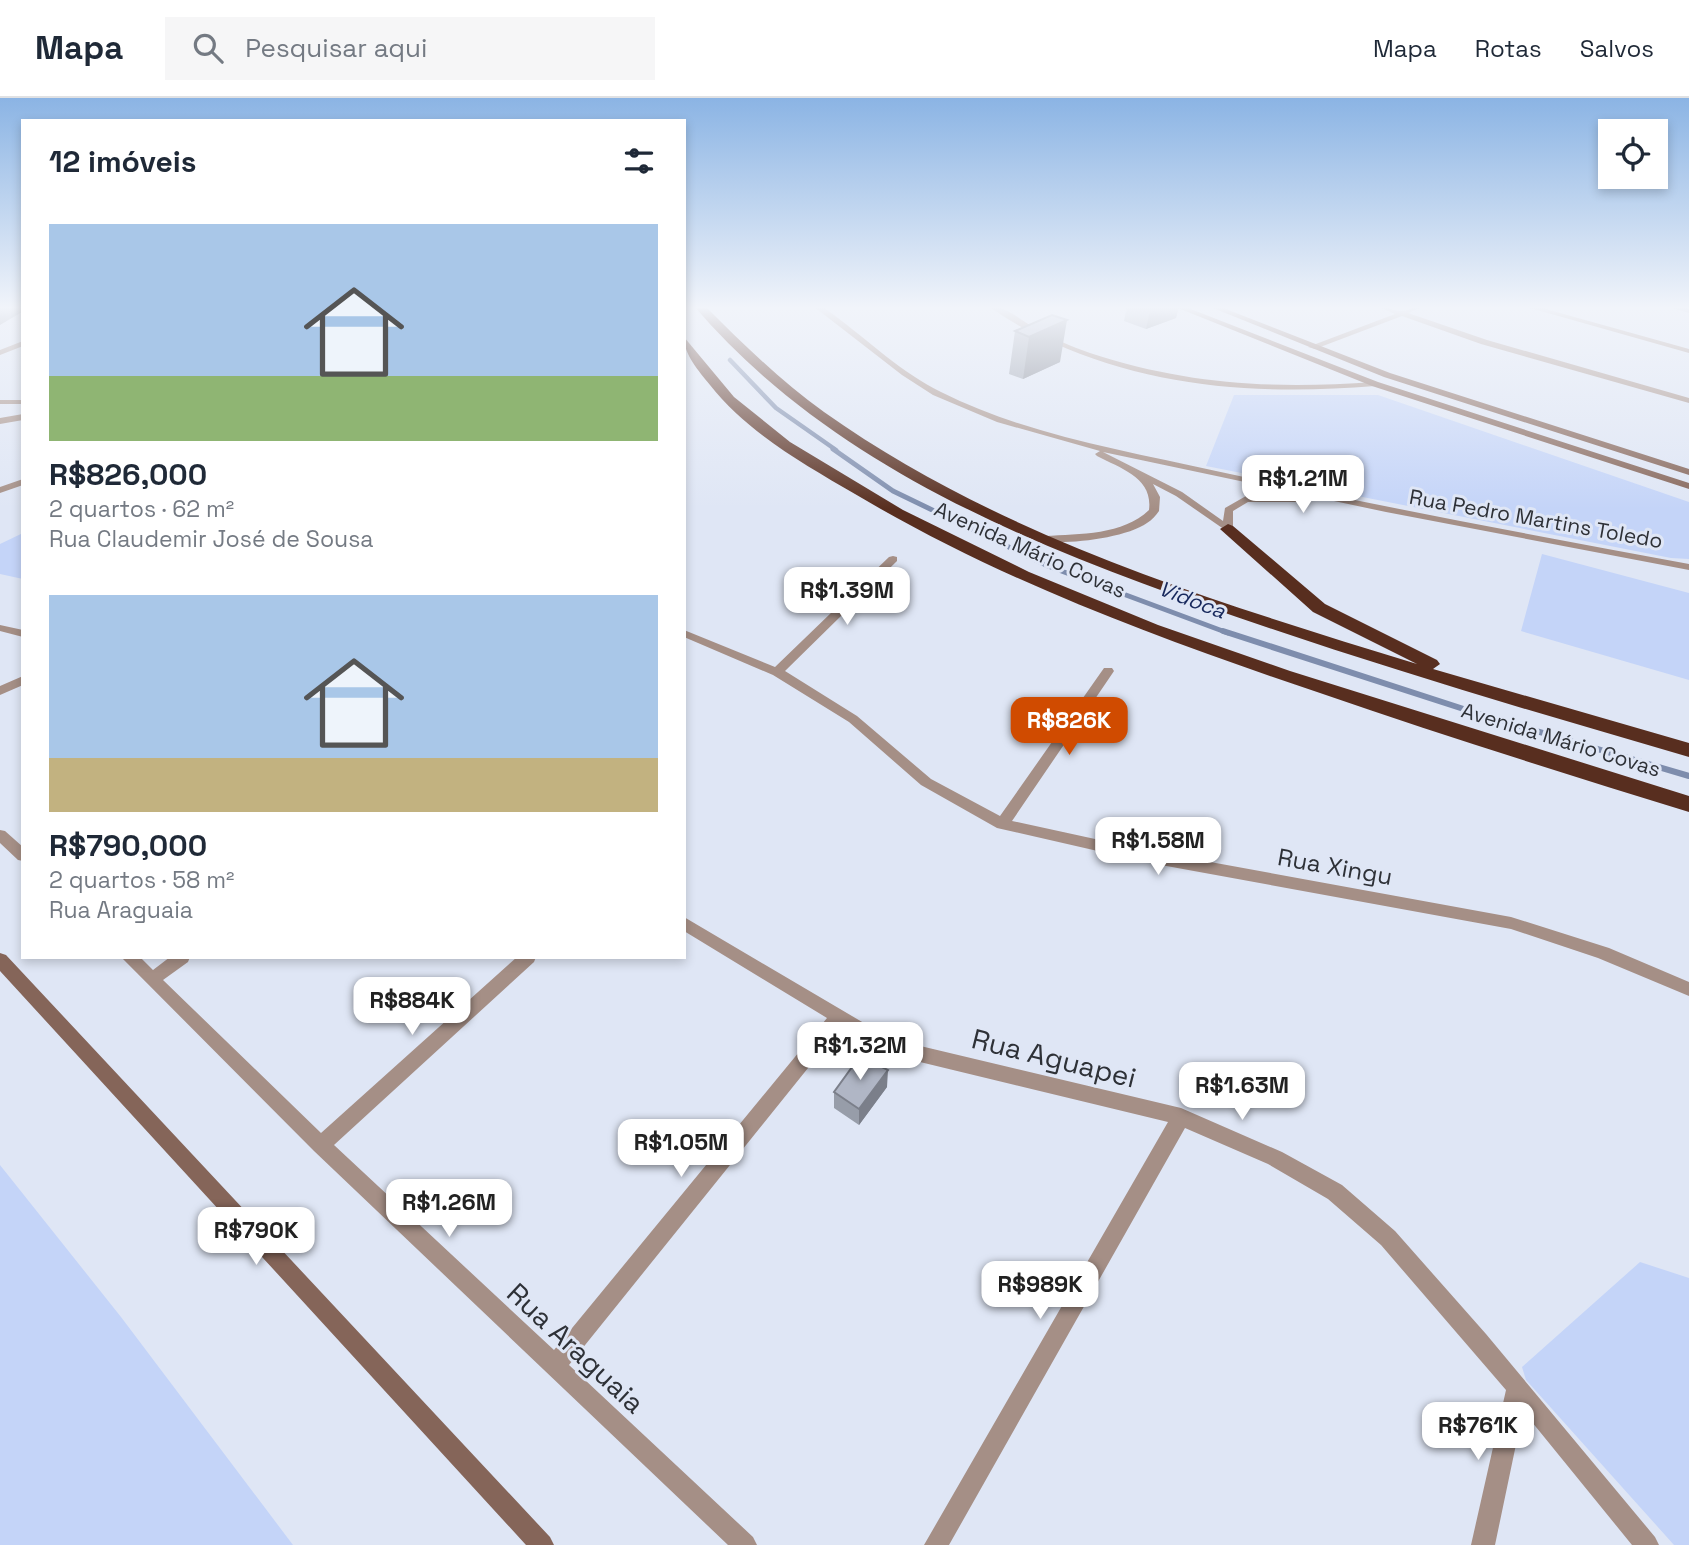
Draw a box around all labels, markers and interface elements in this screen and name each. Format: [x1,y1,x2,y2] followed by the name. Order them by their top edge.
[165,17,655,80] search box
[35,27,123,69] text: Mapa
[189,29,227,67] icon: search
[245,31,427,65] text: Pesquisar aqui
[1373,33,1437,64] text: Mapa
[1475,33,1542,64] text: Rotas
[1580,33,1654,64] text: Salvos
[1598,119,1668,189] map controls
[1598,119,1668,189] button: locate
[49,142,197,181] text: 12 imóveis
[620,142,658,180] icon: filters
[291,269,417,395] icon: home
[49,455,207,494] text: R$826,000
[1238,456,1368,515] pin: R$1.21M
[1258,463,1348,493] text: R$1.21M
[1407,483,1665,554] street label: Rua Pedro Martins Toledo
[49,494,234,524] text: 2 quartos · 62 m²
[930,495,1130,604] street label: Avenida Mário Covas
[49,524,373,554] text: Rua Claudemir José de Sousa
[782,568,912,627] pin: R$1.39M
[800,575,894,605] text: R$1.39M
[1155,575,1230,625] water label: Vidoca
[291,640,417,766] icon: home
[1458,696,1664,783] street label: Avenida Mário Covas
[1012,698,1126,757] pin: R$826K
[1027,705,1111,735] text: R$826K
[1093,818,1223,877] pin: R$1.58M
[1111,825,1205,855] text: R$1.58M
[49,826,207,865] text: R$790,000
[1275,841,1395,892] street label: Rua Xingu
[49,865,234,895] text: 2 quartos · 58 m²
[49,895,193,925] text: Rua Araguaia
[355,978,469,1037] pin: R$884K
[369,985,455,1015] text: R$884K
[968,1020,1140,1096] street label: Rua Aguapei
[795,1023,925,1082] pin: R$1.32M
[813,1030,907,1060] text: R$1.32M
[1177,1062,1307,1122] pin: R$1.63M
[1195,1070,1289,1100] text: R$1.63M
[616,1119,746,1179] pin: R$1.05M
[634,1127,728,1157] text: R$1.05M
[384,1180,514,1239] pin: R$1.26M
[402,1187,496,1217] text: R$1.26M
[199,1208,313,1267] pin: R$790K
[214,1215,298,1245] text: R$790K
[983,1262,1097,1321] pin: R$989K
[997,1269,1083,1299] text: R$989K
[500,1275,652,1421] street label: Rua Araguaia
[1421,1402,1535,1462] pin: R$761K
[1438,1410,1518,1440] text: R$761K

